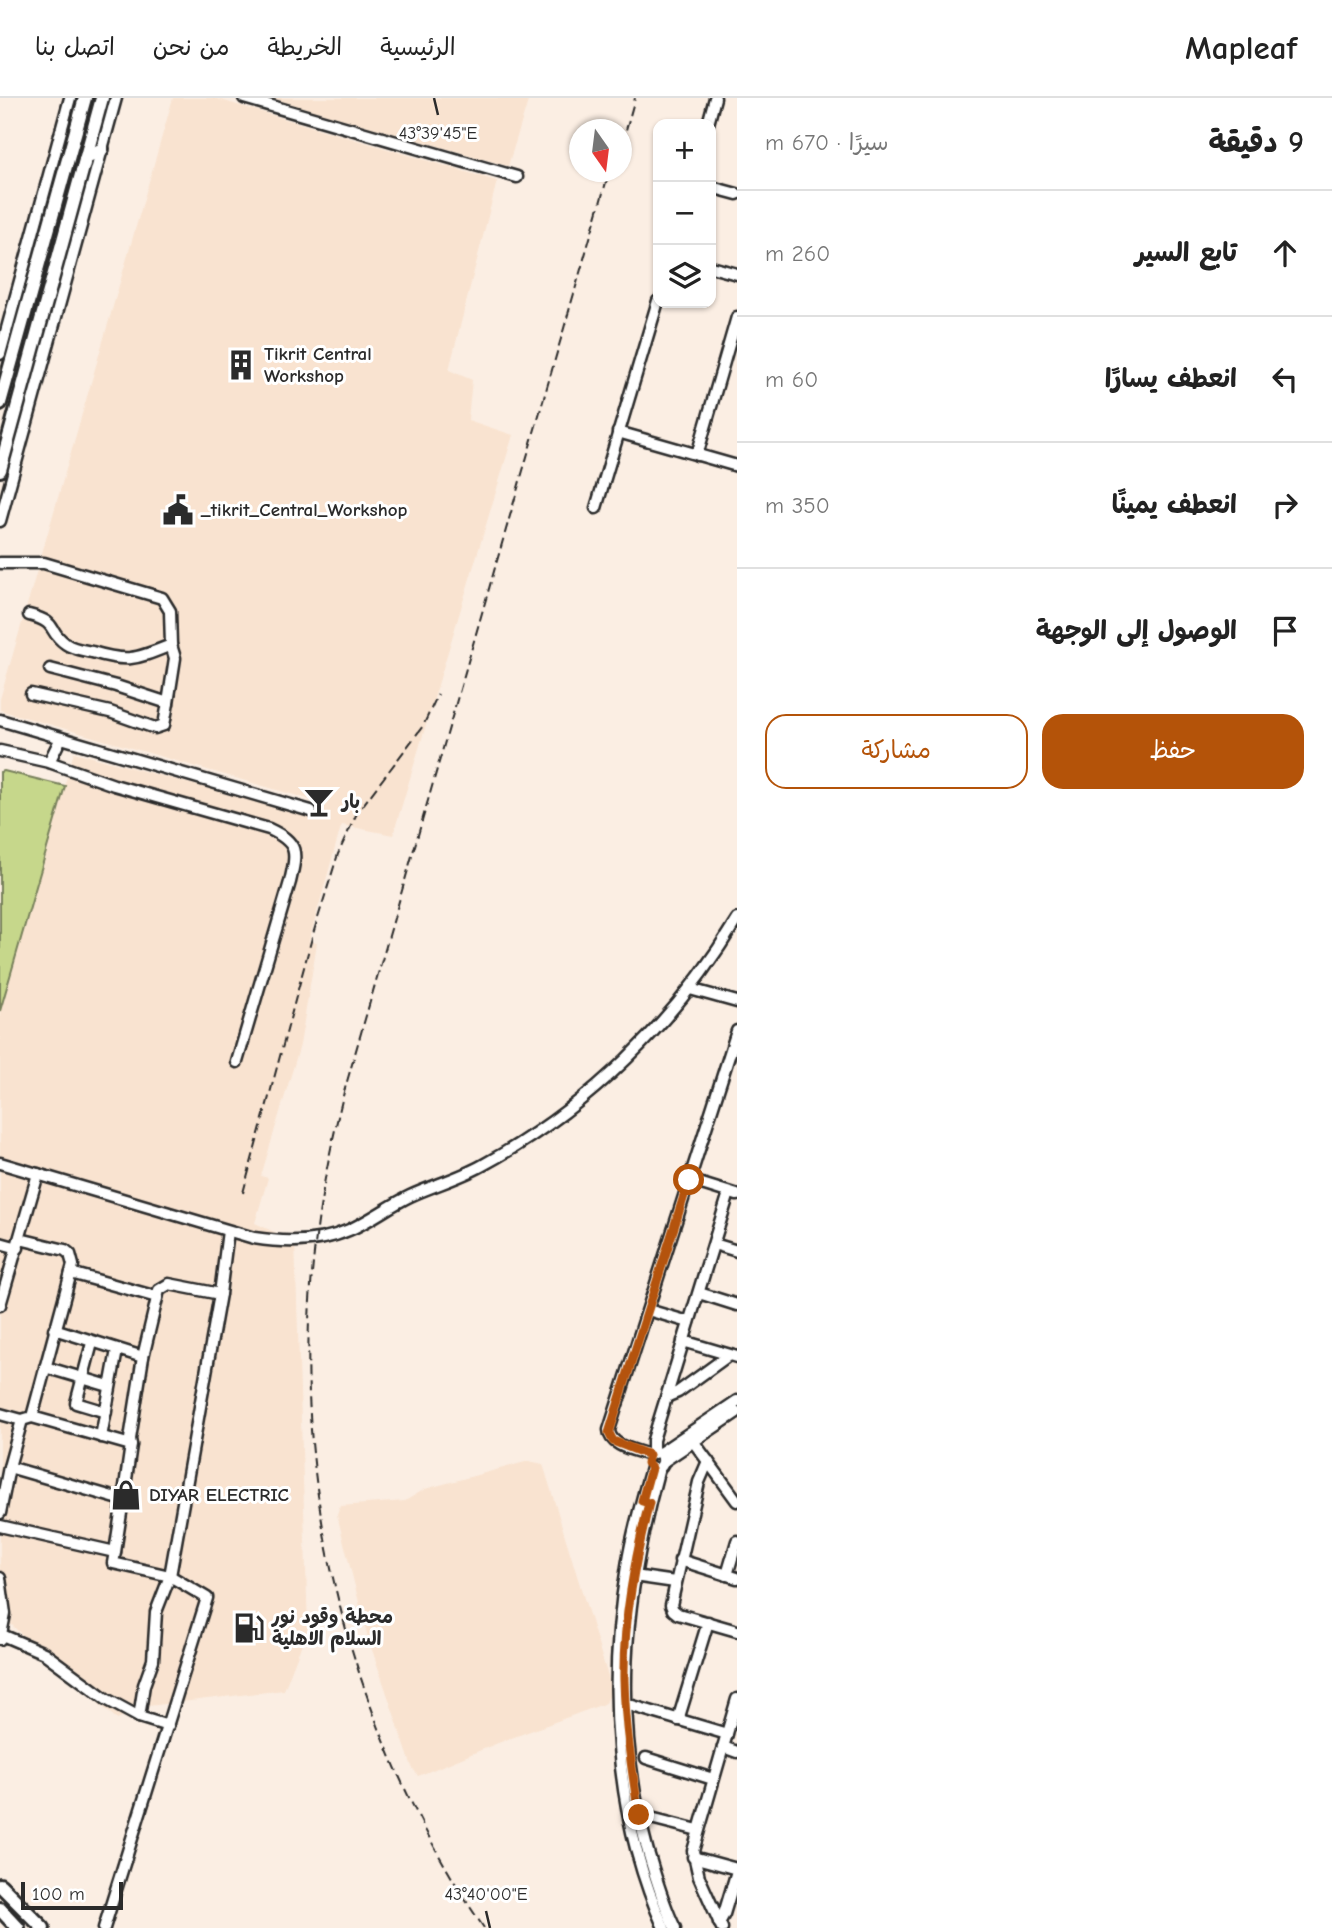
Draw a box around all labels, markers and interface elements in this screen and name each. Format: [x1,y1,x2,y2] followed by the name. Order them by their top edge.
[1185,29,1297,67] text: Mapleaf
[35,33,115,61] text: اتصل بنا
[153,33,229,61] text: من نحن
[267,33,342,61] text: الخريطة
[380,33,456,61] text: الرئيسية
[569,119,632,182] north arrow
[653,119,716,308] map controls
[653,119,716,182] button: +
[399,123,478,144] text: 43°39'45"E
[1208,125,1304,160] text: 9 دقيقة
[765,129,889,156] text: سيرًا · 670 m
[653,182,716,245] button: −
[1266,234,1304,272] icon: ahead
[1135,238,1237,268] text: تابع السير
[765,240,830,267] text: 260 m
[653,245,716,308] button: layers
[264,343,372,387] place label: Tikrit Central Workshop
[224,348,258,382] building icon: Tikrit Central Workshop
[1266,360,1304,398] icon: left
[1105,364,1237,394] text: انعطف يسارًا
[765,366,818,393] text: 60 m
[1266,486,1304,524] icon: right
[1112,490,1237,520] text: انعطف يمينًا
[765,492,830,519] text: 350 m
[161,493,195,527] public building icon: _tikrit_Central_Workshop
[200,499,408,521] place label: _tikrit_Central_Workshop
[1266,612,1304,650] icon: arrive
[1036,616,1237,646] text: الوصول إلى الوجهة
[765,714,1028,789] button: مشاركة
[1042,714,1304,789] button: حفظ
[302,785,336,819] bar icon: بار
[340,791,360,814] place label: بار
[673,1164,704,1195] route start
[109,1478,143,1512] shop icon: DIYAR ELECTRIC
[149,1484,290,1506] place label: DIYAR ELECTRIC
[271,1606,393,1653] place label: محطة وقود نور السلام الاهلية
[232,1611,266,1645] fuel station icon: محطة وقود نور السلام الاهلية
[623,1799,654,1830] route end
[21,1879,122,1911] scale bar
[32,1883,85,1905] text: 100 m
[444,1884,528,1905] text: 43°40'00"E

